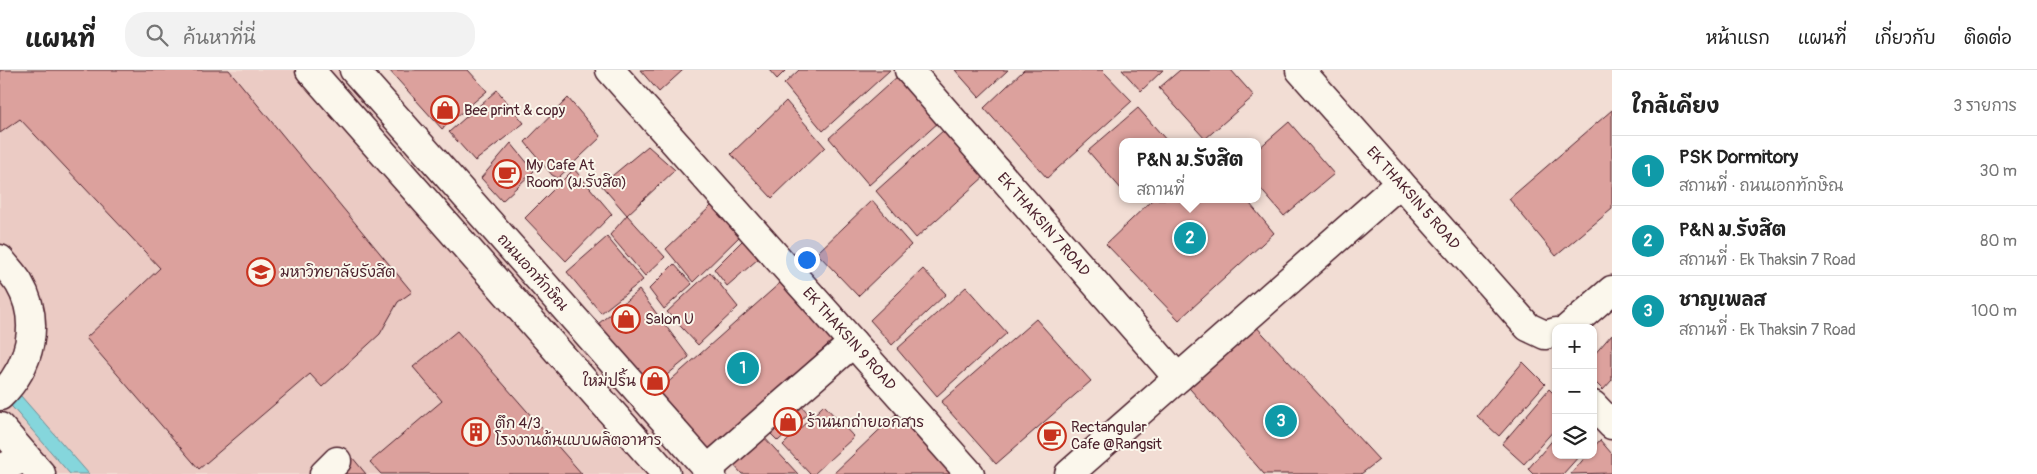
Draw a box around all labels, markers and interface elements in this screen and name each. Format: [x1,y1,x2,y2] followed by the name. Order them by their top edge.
[125,12,475,57] search box
[143,21,171,49] icon: search
[25,25,95,54] text: แผนที่
[183,26,256,50] text: ค้นหาที่นี่
[1706,27,1770,50] text: หน้าแรก
[1798,27,1846,50] text: แผนที่
[1874,27,1936,50] text: เกี่ยวกับ
[1964,27,2012,50] text: ติดต่อ
[1632,93,1719,120] text: ใกล้เคียง
[430,95,460,125] shop icon: Bee print & copy
[1953,96,2017,116] text: 3 รายการ
[464,101,566,120] place label: Bee print & copy
[1119,138,1261,203] popup
[1362,143,1464,254] street label: EK THAKSIN 5 ROAD
[1679,145,1798,169] text: PSK Dormitory
[1136,148,1244,172] text: P&N ม.รังสิต
[526,156,627,192] place label: My Cafe At Room (ม.รังสิต)
[492,159,522,189] cafe icon: My Cafe At Room (ม.รังสิต)
[1645,161,1651,181] text: 1
[1979,161,2017,181] text: 30 m
[993,169,1094,281] street label: EK THAKSIN 7 ROAD
[1679,176,1843,196] text: สถานที่ · ถนนเอกทักษิณ
[1136,180,1185,200] text: สถานที่
[1679,218,1786,242] text: P&N ม.รังสิต
[1174,219,1206,257] pin: 2
[493,230,572,315] street label: ถนนเอกทักษิณ
[1644,231,1652,251] text: 2
[1980,231,2017,251] text: 80 m
[794,247,820,273] your location
[1679,250,1856,270] text: สถานที่ · Ek Thaksin 7 Road
[246,257,276,287] school or university icon: มหาวิทยาลัยรังสิต
[280,263,396,282] place label: มหาวิทยาลัยรังสิต
[798,284,900,395] street label: EK THAKSIN 9 ROAD
[1679,288,1766,312] text: ชาญเพลส
[1644,301,1652,321] text: 3
[1971,301,2017,321] text: 100 m
[611,304,641,334] shop icon: Salon U
[645,310,694,329] place label: Salon U
[1679,320,1856,340] text: สถานที่ · Ek Thaksin 7 Road
[1552,324,1597,459] map controls
[1552,324,1597,369] button: +
[727,349,759,387] pin: 1
[640,366,670,396] shop icon: ใหม่ปริ้น
[583,368,636,391] place label: ใหม่ปริ้น
[1552,369,1597,414] button: −
[1265,402,1297,440] pin: 3
[773,407,803,437] shop icon: ร้านนกถ่ายเอกสาร
[807,412,924,432] place label: ร้านนกถ่ายเอกสาร
[495,414,662,450] place label: ตึก 4/3 โรงงานต้นแบบผลิตอาหาร
[1552,414,1597,459] button: layers
[461,417,491,447] building icon: ตึก 4/3 โรงงานต้นแบบผลิตอาหาร
[1071,418,1163,454] place label: Rectangular Cafe @Rangsit
[1037,421,1067,451] cafe icon: Rectangular Cafe @Rangsit

